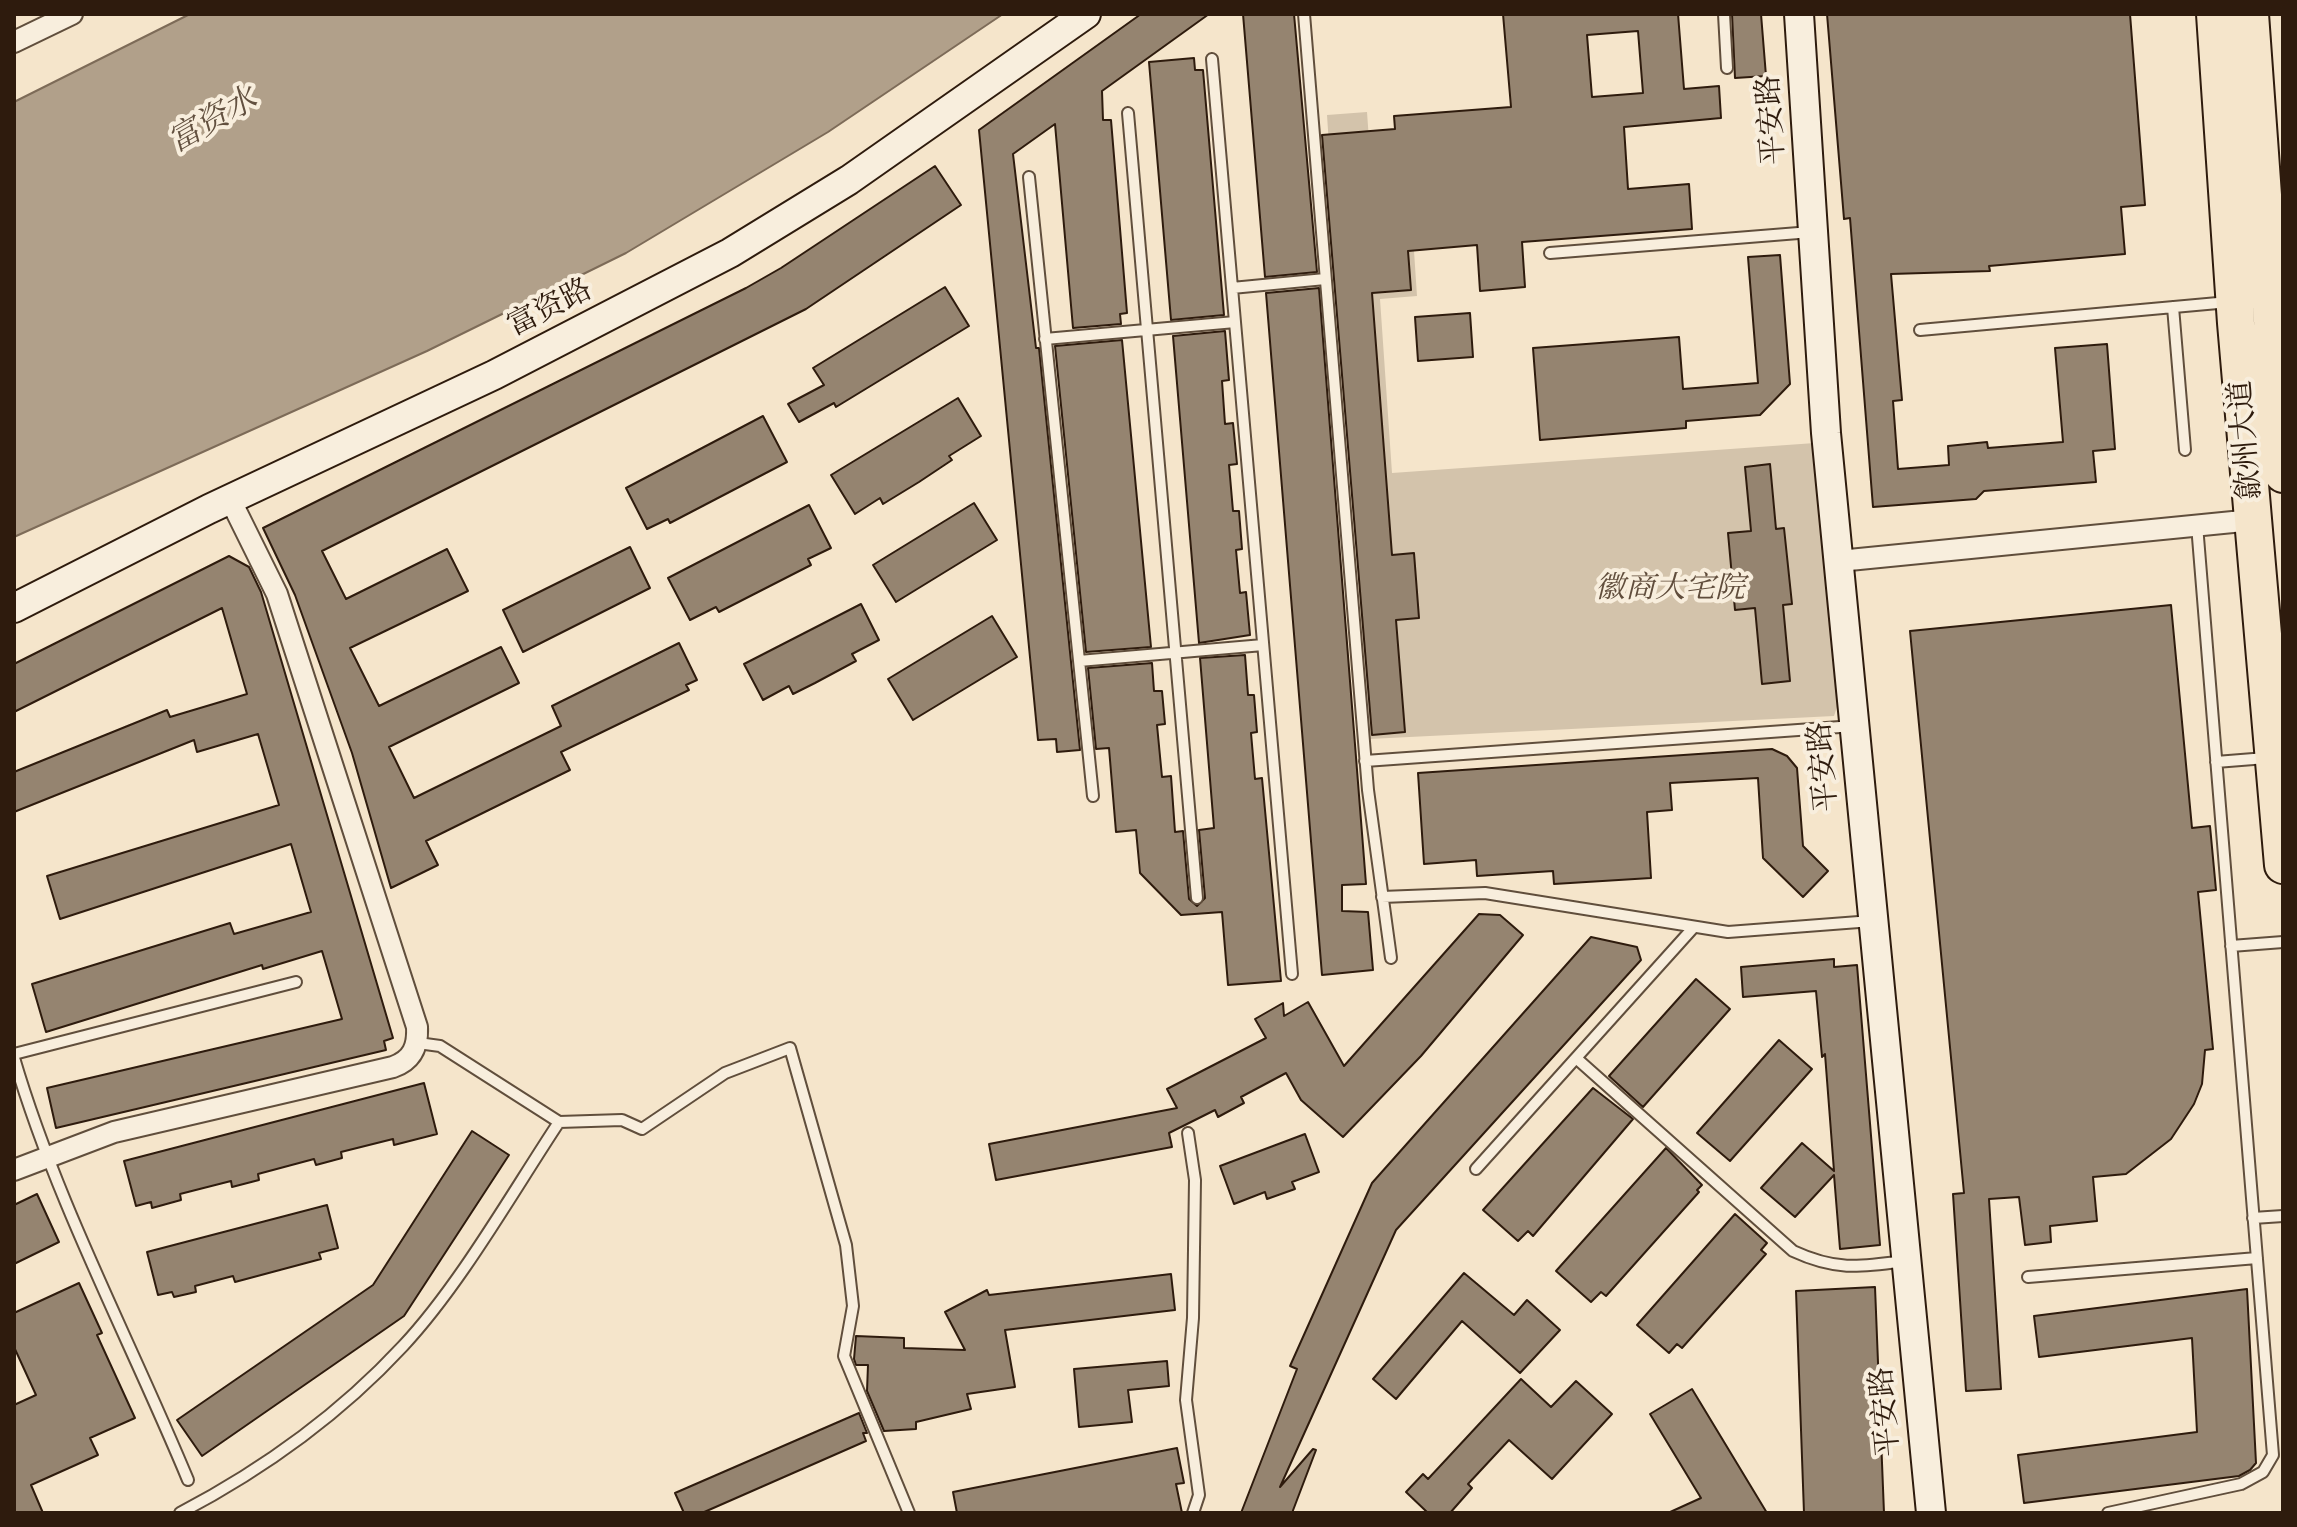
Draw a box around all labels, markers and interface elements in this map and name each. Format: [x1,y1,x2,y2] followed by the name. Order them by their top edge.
[1751,74,1793,166] street label: 平安路
[162,80,264,162] water label: 富资水
[502,272,598,344] street label: 富资路
[2223,379,2269,501] street label: 歙州大道
[1595,571,1745,607] park label: 徽商大宅院
[1802,721,1846,813] street label: 平安路
[1864,1366,1908,1458] street label: 平安路

